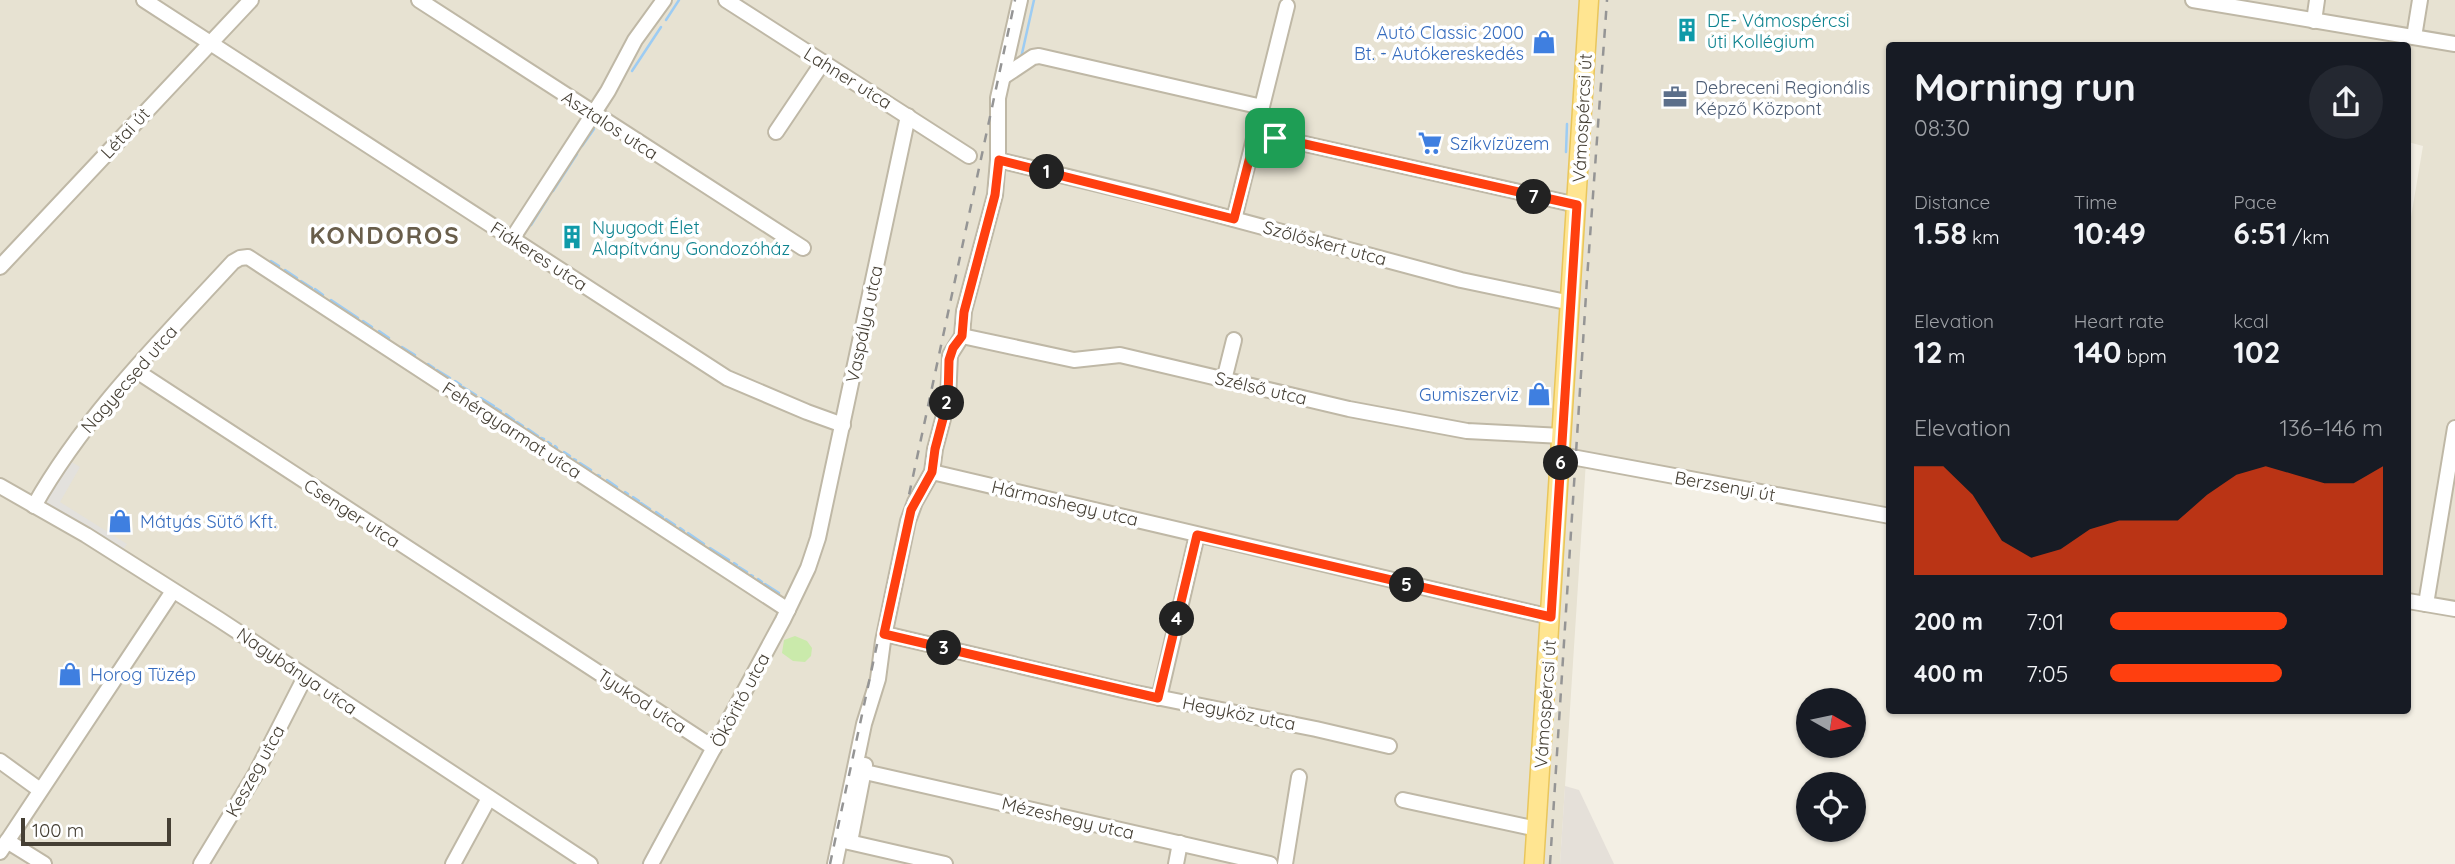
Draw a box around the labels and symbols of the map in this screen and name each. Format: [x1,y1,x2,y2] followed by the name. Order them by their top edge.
[1707,9,1850,53] place label: DE- Vámospércsi úti Kollégium
[1673,16,1701,44] building icon: DE- Vámospércsi úti Kollégium
[1354,21,1524,65] place label: Autó Classic 2000 Bt. - Autókereskedés
[1530,28,1558,56] shop icon: Autó Classic 2000 Bt. - Autókereskedés
[800,42,896,114] street label: Lahner utca
[1567,53,1597,183] street label: Vámospércsi út
[1695,76,1870,120] place label: Debreceni Regionális Képző Központ
[1661,83,1689,111] office icon: Debreceni Regionális Képző Központ
[557,85,663,165] street label: Asztalos utca
[95,103,155,163] street label: Létai út
[1245,108,1305,168] pin
[1416,129,1444,157] supermarket icon: Szíkvízüzem
[1450,132,1550,155] place label: Szíkvízüzem
[1030,154,1064,190] pin: 1
[1516,180,1552,214] pin: 7
[1261,215,1389,271] street label: Szőlőskert utca
[486,216,592,296] street label: Fiákeres utca
[592,216,790,260] place label: Nyugodt Élet Alapítvány Gondozóház
[309,220,461,250] district label: KONDOROS
[558,223,586,251] building icon: Nyugodt Élet Alapítvány Gondozóház
[840,263,888,385] street label: Vaspálya utca
[76,320,182,438] street label: Nagyecsed utca
[1213,366,1309,410] street label: Szélső utca
[438,376,586,484] street label: Fehérgyarmat utca
[1525,380,1553,408] shop icon: Gumiszerviz
[1419,383,1519,406] place label: Gumiszerviz
[930,386,964,420] pin: 2
[1544,446,1578,480] pin: 6
[1673,466,1777,506] street label: Berzsenyi út
[300,473,404,553] street label: Csenger utca
[989,475,1141,531] street label: Hármashegy utca
[106,507,134,535] shop icon: Mátyás Sütő Kft.
[140,510,277,533] place label: Mátyás Sütő Kft.
[1390,568,1424,602] pin: 5
[1160,602,1194,636] pin: 4
[232,622,362,720] street label: Nagybánya utca
[926,630,962,666] pin: 3
[1529,639,1561,769] street label: Vámospércsi út
[706,649,774,751] street label: Ököritó utca
[56,660,84,688] shop icon: Horog Tüzép
[90,663,196,686] place label: Horog Tüzép
[593,664,691,738] street label: Tyukod utca
[1796,688,1866,758] north arrow
[1180,691,1298,735] street label: Hegyköz utca
[220,721,290,821] street label: Keszeg utca
[1000,792,1136,844] street label: Mézeshegy utca
[21,815,172,847] scale bar

